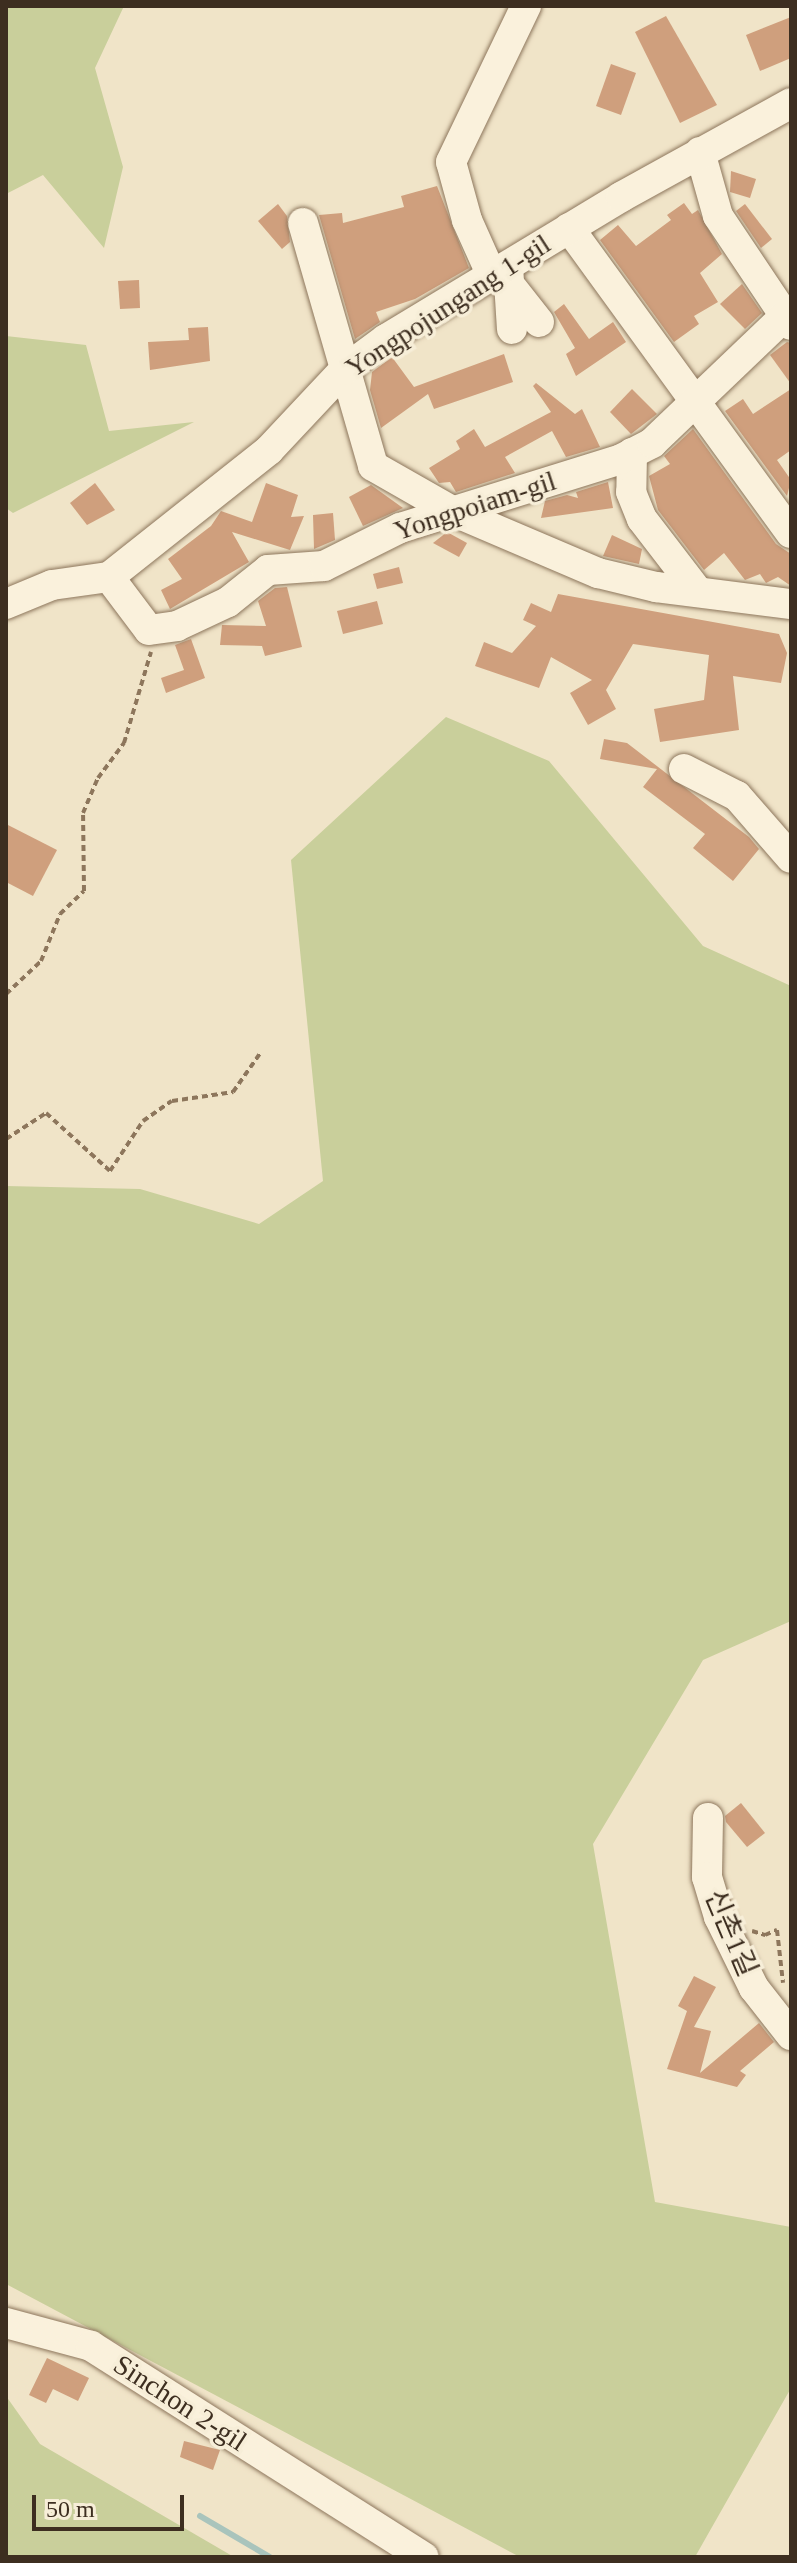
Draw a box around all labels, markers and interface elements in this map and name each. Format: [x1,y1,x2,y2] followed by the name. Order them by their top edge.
[339,227,557,385] street label: Yongpojungang 1-gil
[390,464,560,548] street label: Yongpoiam-gil
[698,1884,764,1982] street label: 신촌1길
[107,2348,253,2458] street label: Sinchon 2-gil
[36,2479,188,2529] scale bar
[46,2496,95,2522] text: 50 m

